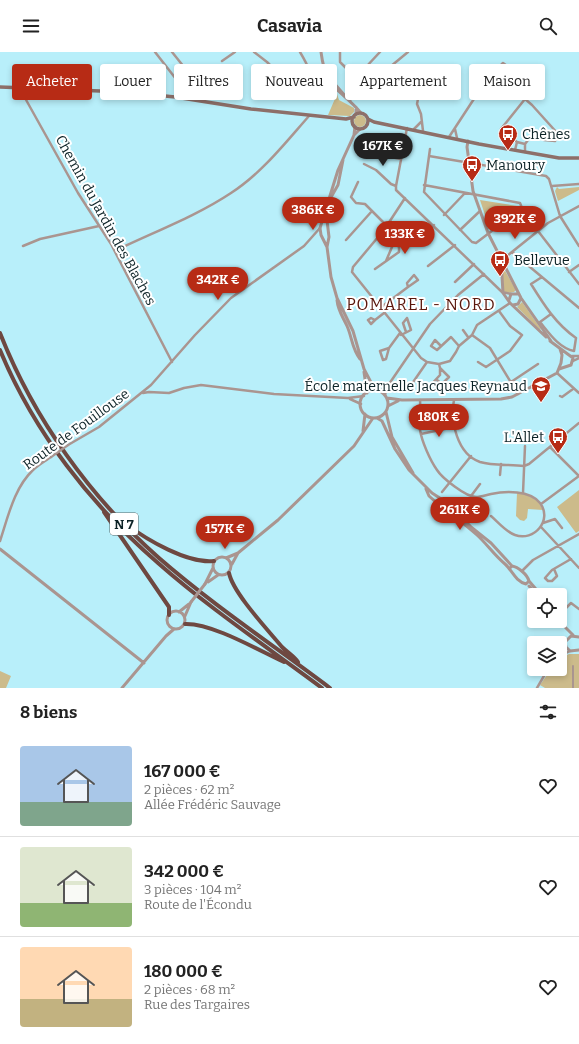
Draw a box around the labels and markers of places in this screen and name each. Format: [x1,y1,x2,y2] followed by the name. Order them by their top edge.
[497,123,519,151] bus stop icon: Chênes
[522,126,570,143] place label: Chênes
[350,133,416,167] pin: 167K €
[461,154,483,182] bus stop icon: Manoury
[486,157,546,174] place label: Manoury
[280,197,346,231] pin: 386K €
[482,206,548,240] pin: 392K €
[372,221,438,255] pin: 133K €
[489,249,511,277] bus stop icon: Bellevue
[514,252,570,269] place label: Bellevue
[185,267,251,301] pin: 342K €
[530,375,552,403] school or university icon: École maternelle Jacques Reynaud
[305,377,527,395] place label: École maternelle Jacques Reynaud
[406,404,472,438] pin: 180K €
[547,426,569,454] bus stop icon: L'Allet
[504,429,544,446] place label: L'Allet
[427,497,493,531] pin: 261K €
[192,516,258,550] pin: 157K €

